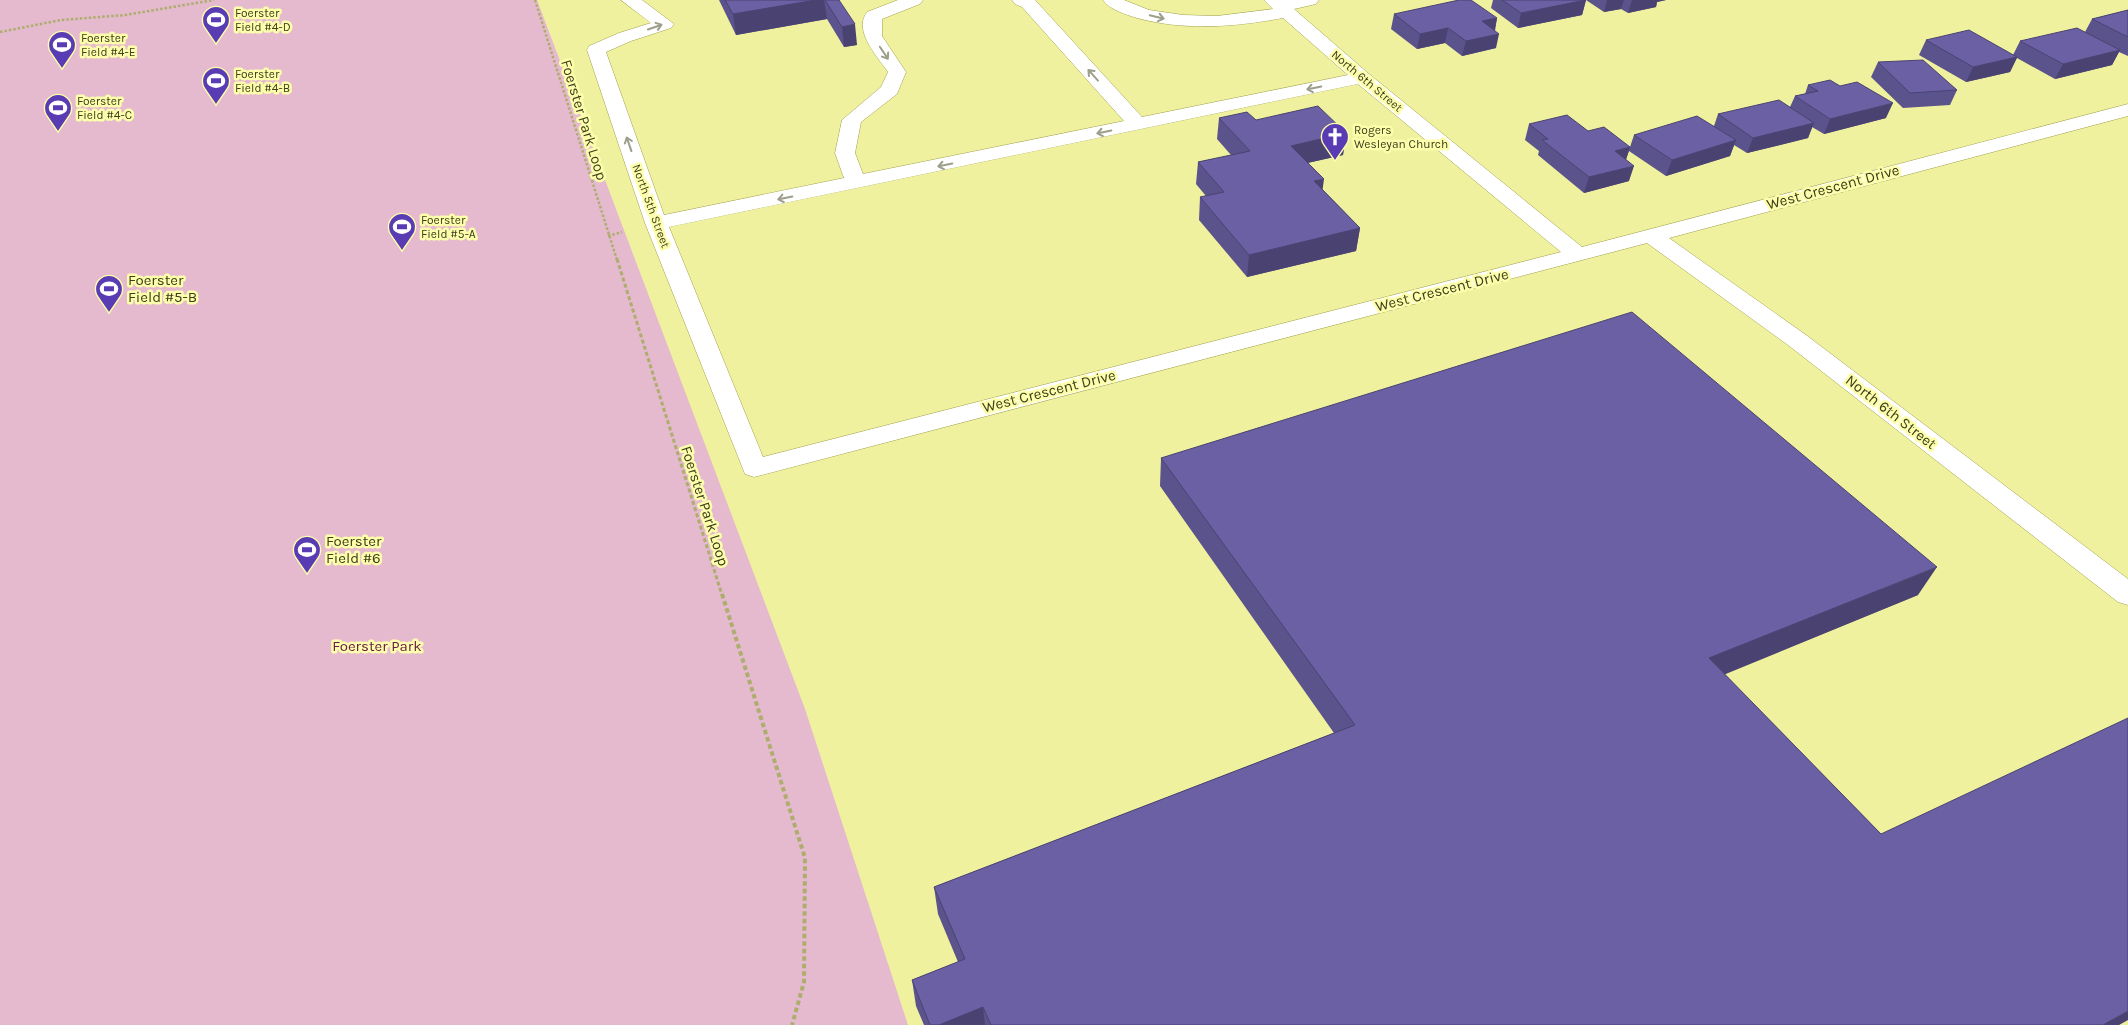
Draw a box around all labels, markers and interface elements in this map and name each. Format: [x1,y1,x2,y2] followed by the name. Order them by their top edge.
[201,5,231,44] sports icon: Foerster Field #4-D
[235,6,291,34] place label: Foerster Field #4-D
[1149,13,1165,22] one-way arrow
[647,22,662,31] one-way arrow
[47,30,77,69] sports icon: Foerster Field #4-E
[81,31,135,59] place label: Foerster Field #4-E
[879,45,889,59] one-way arrow
[1329,47,1406,115] street label: North 6th Street
[557,58,611,182] street label: Foerster Park Loop
[201,66,231,105] sports icon: Foerster Field #4-B
[235,67,290,95] place label: Foerster Field #4-B
[1088,69,1099,82] one-way arrow
[1307,84,1323,93] one-way arrow
[43,93,73,132] sports icon: Foerster Field #4-C
[77,94,132,122] place label: Foerster Field #4-C
[1320,122,1350,161] church icon: Rogers Wesleyan Church
[1354,123,1448,151] place label: Rogers Wesleyan Church
[1096,128,1112,137] one-way arrow
[624,137,633,153] one-way arrow
[937,161,953,170] one-way arrow
[1765,161,1901,213] street label: West Crescent Drive
[629,162,673,250] street label: North 5th Street
[778,193,794,203] one-way arrow
[387,212,417,251] sports icon: Foerster Field #5-A
[421,213,476,241] place label: Foerster Field #5-A
[1374,265,1510,315] street label: West Crescent Drive
[128,271,197,306] place label: Foerster Field #5-B
[94,274,124,313] sports icon: Foerster Field #5-B
[981,366,1117,416] street label: West Crescent Drive
[1842,371,1940,453] street label: North 6th Street
[677,444,733,568] street label: Foerster Park Loop
[326,532,382,567] place label: Foerster Field #6
[292,535,322,574] sports icon: Foerster Field #6
[332,637,422,655] park label: Foerster Park

